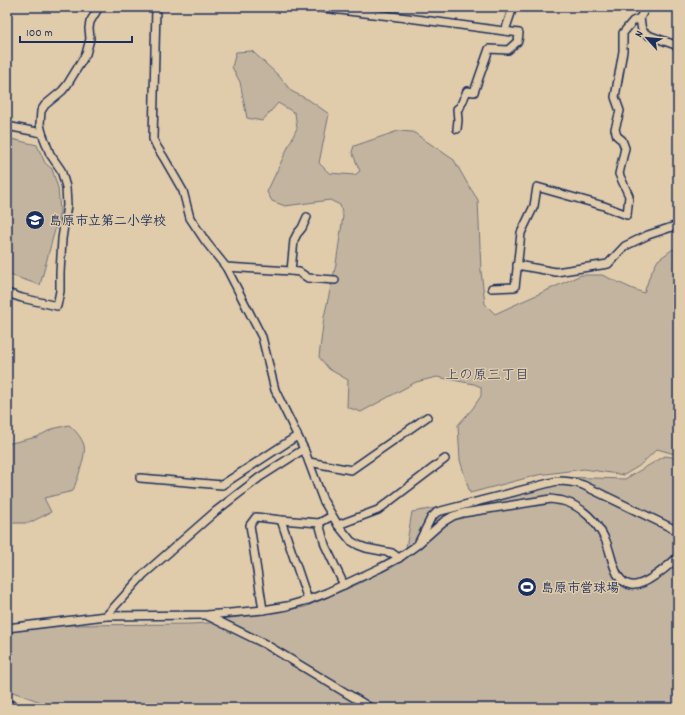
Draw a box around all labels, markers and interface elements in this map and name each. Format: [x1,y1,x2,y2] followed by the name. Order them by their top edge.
[20,18,132,44] scale bar
[627,18,667,58] north arrow
[26,25,53,42] text: 100 m
[632,28,648,40] text: N
[24,209,46,231] school or university icon: 島原市立第二小学校
[49,213,166,232] place label: 島原市立第二小学校
[445,366,529,386] district label: 上の原三丁目
[516,576,538,598] sports icon: 島原市営球場
[541,580,619,599] place label: 島原市営球場

